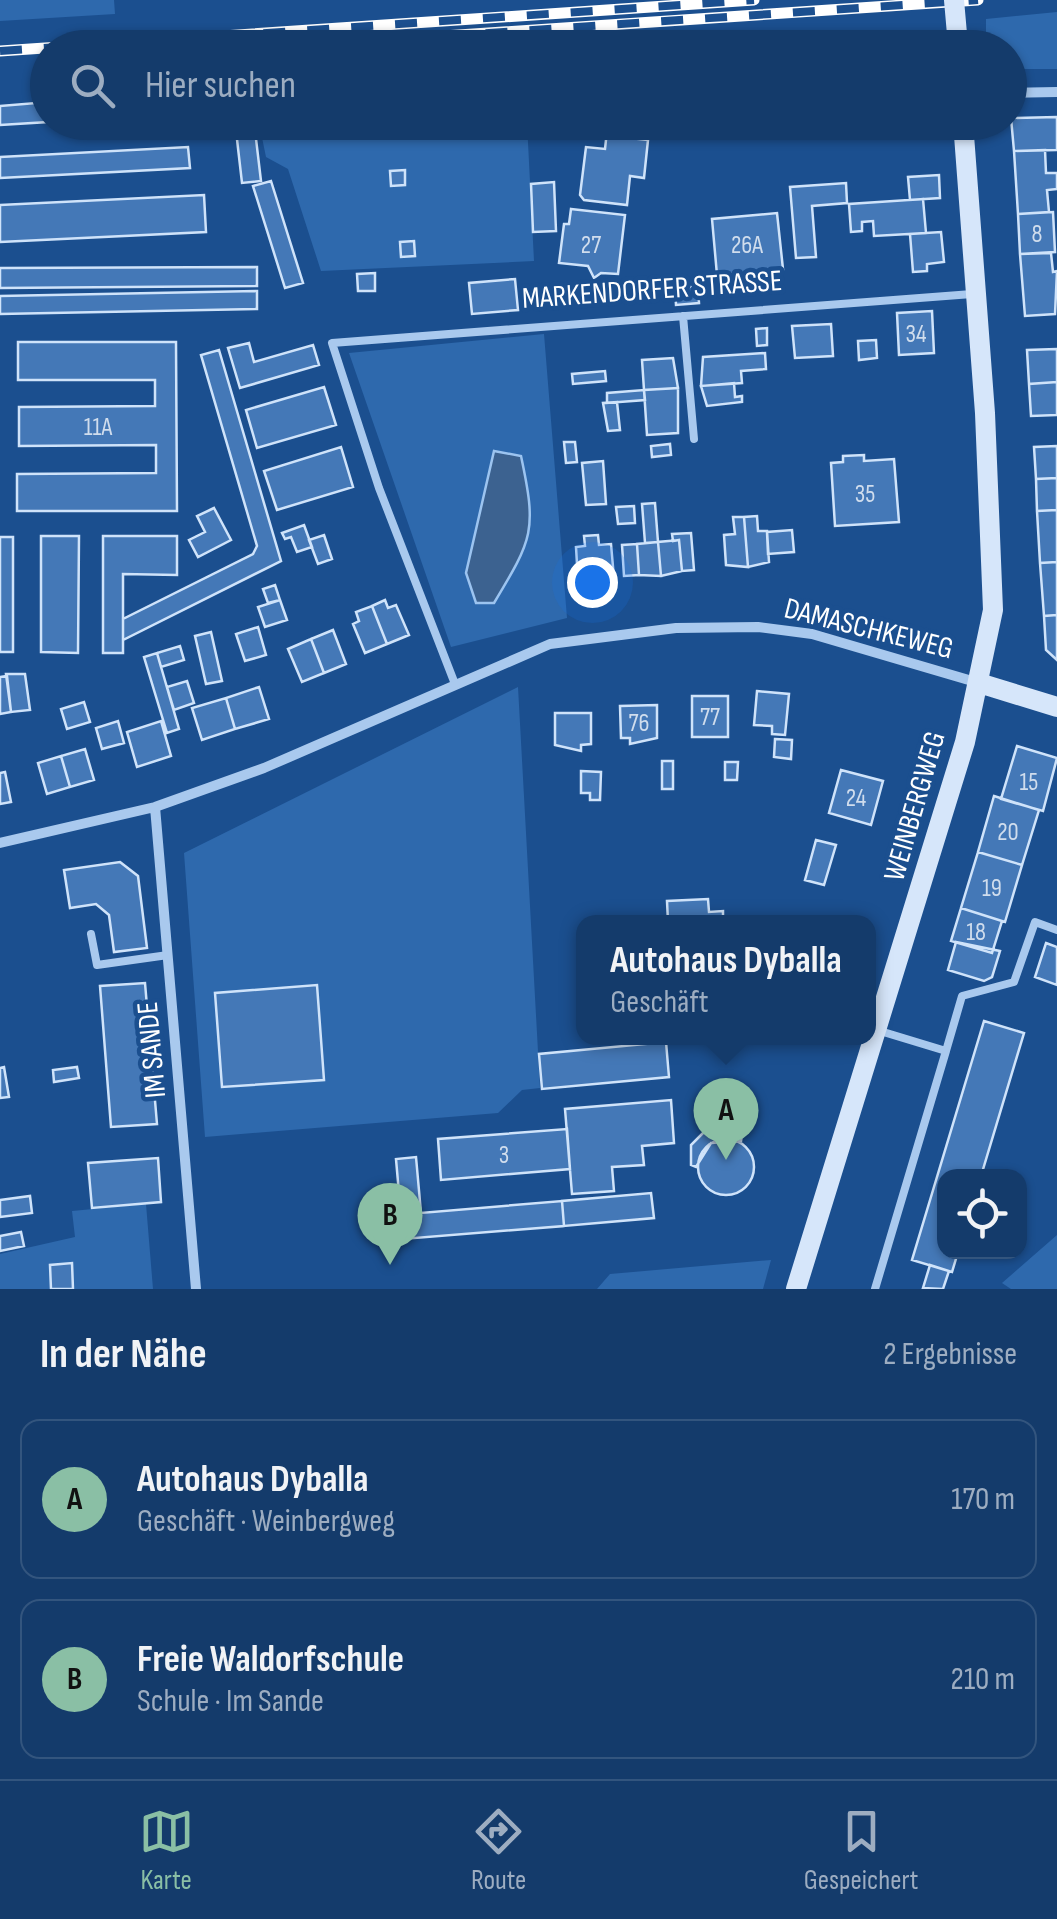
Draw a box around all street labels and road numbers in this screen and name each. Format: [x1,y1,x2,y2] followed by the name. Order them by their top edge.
[521,263,783,317] street label: MARKENDORFER STRASSE
[781,591,957,667] street label: DAMASCHKEWEG
[876,727,953,885] street label: WEINBERGWEG
[130,1000,174,1100] street label: IM SANDE

